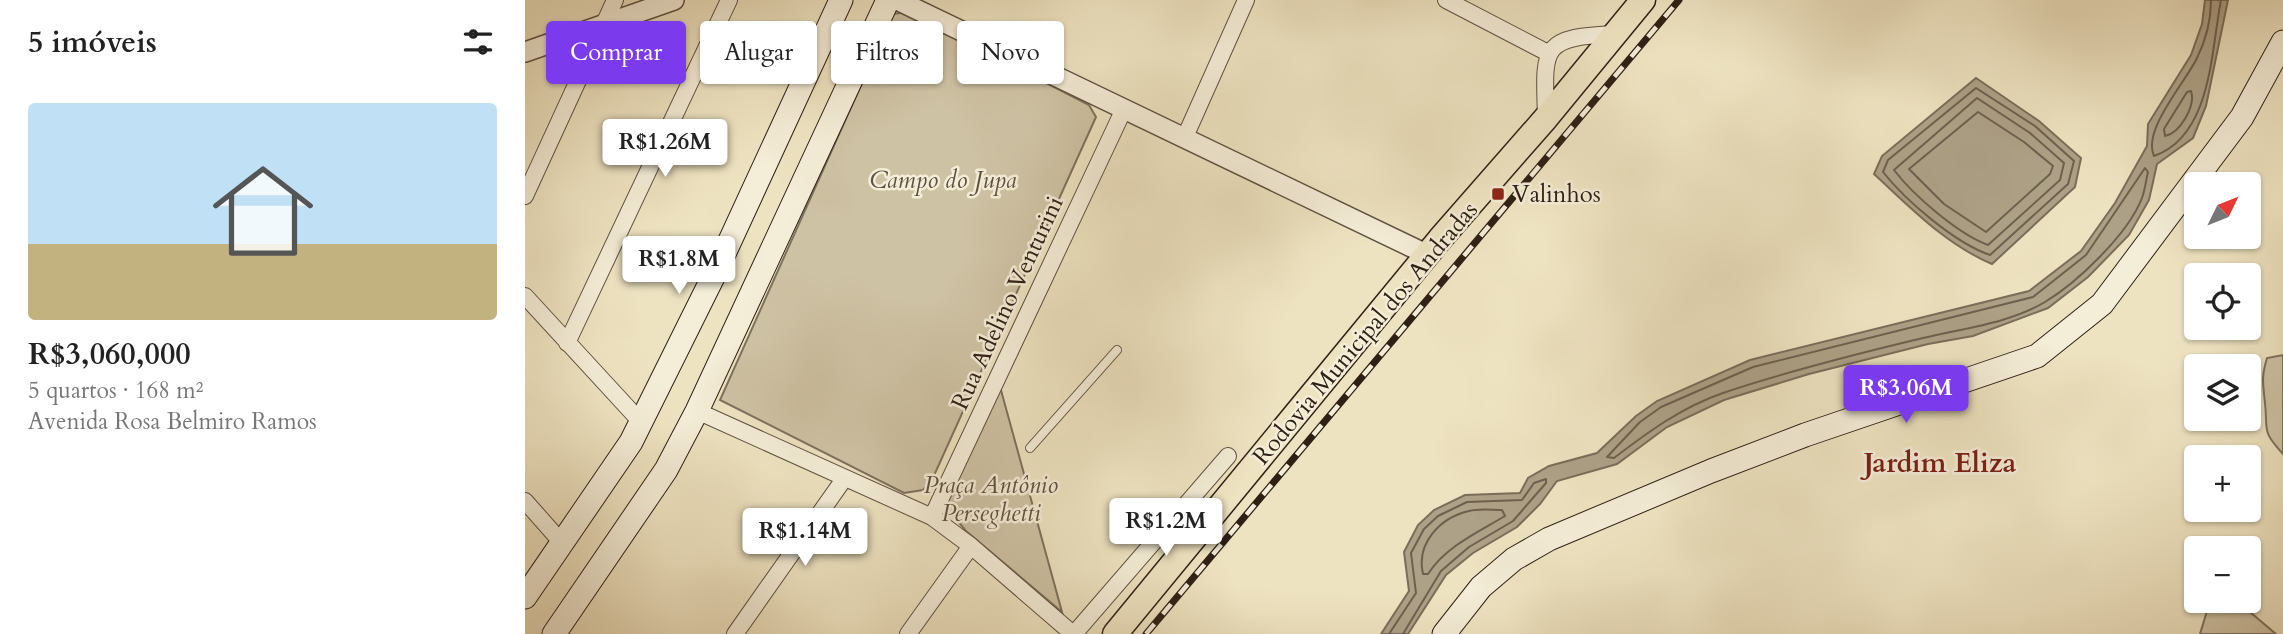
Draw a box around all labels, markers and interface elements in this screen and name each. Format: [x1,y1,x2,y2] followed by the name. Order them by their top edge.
[546,21,686,84] chip: Comprar
[700,21,817,84] chip: Alugar
[831,21,943,84] chip: Filtros
[957,21,1064,84] chip: Novo
[28,22,157,63] text: 5 imóveis
[459,23,497,61] icon: filters
[600,120,730,179] pin: R$1.26M
[618,126,712,157] text: R$1.26M
[200,148,326,274] icon: home
[869,164,1017,197] park label: Campo do Jupa
[2184,172,2261,248] north arrow
[2184,172,2261,613] map controls
[1512,178,1601,211] place label: Valinhos
[1490,186,1506,202] marker: Valinhos
[943,191,1072,415] street label: Rua Adelino Venturini
[1245,195,1486,472] street label: Rodovia Municipal dos Andradas
[622,236,736,296] pin: R$1.8M
[638,243,720,274] text: R$1.8M
[2184,263,2261,340] button: locate
[28,334,191,375] text: R$3,060,000
[2184,354,2261,431] button: layers
[1841,366,1971,425] pin: R$3.06M
[1859,372,1953,403] text: R$3.06M
[28,375,203,406] text: 5 quartos · 168 m²
[28,406,317,437] text: Avenida Rosa Belmiro Ramos
[1860,444,2017,482] district label: Jardim Eliza
[2184,445,2261,522] button: +
[924,469,1058,530] park label: Praça Antônio Perseghetti
[1109,498,1223,558] pin: R$1.2M
[1125,505,1207,536] text: R$1.2M
[740,508,870,568] pin: R$1.14M
[758,515,852,546] text: R$1.14M
[2184,536,2261,613] button: −

